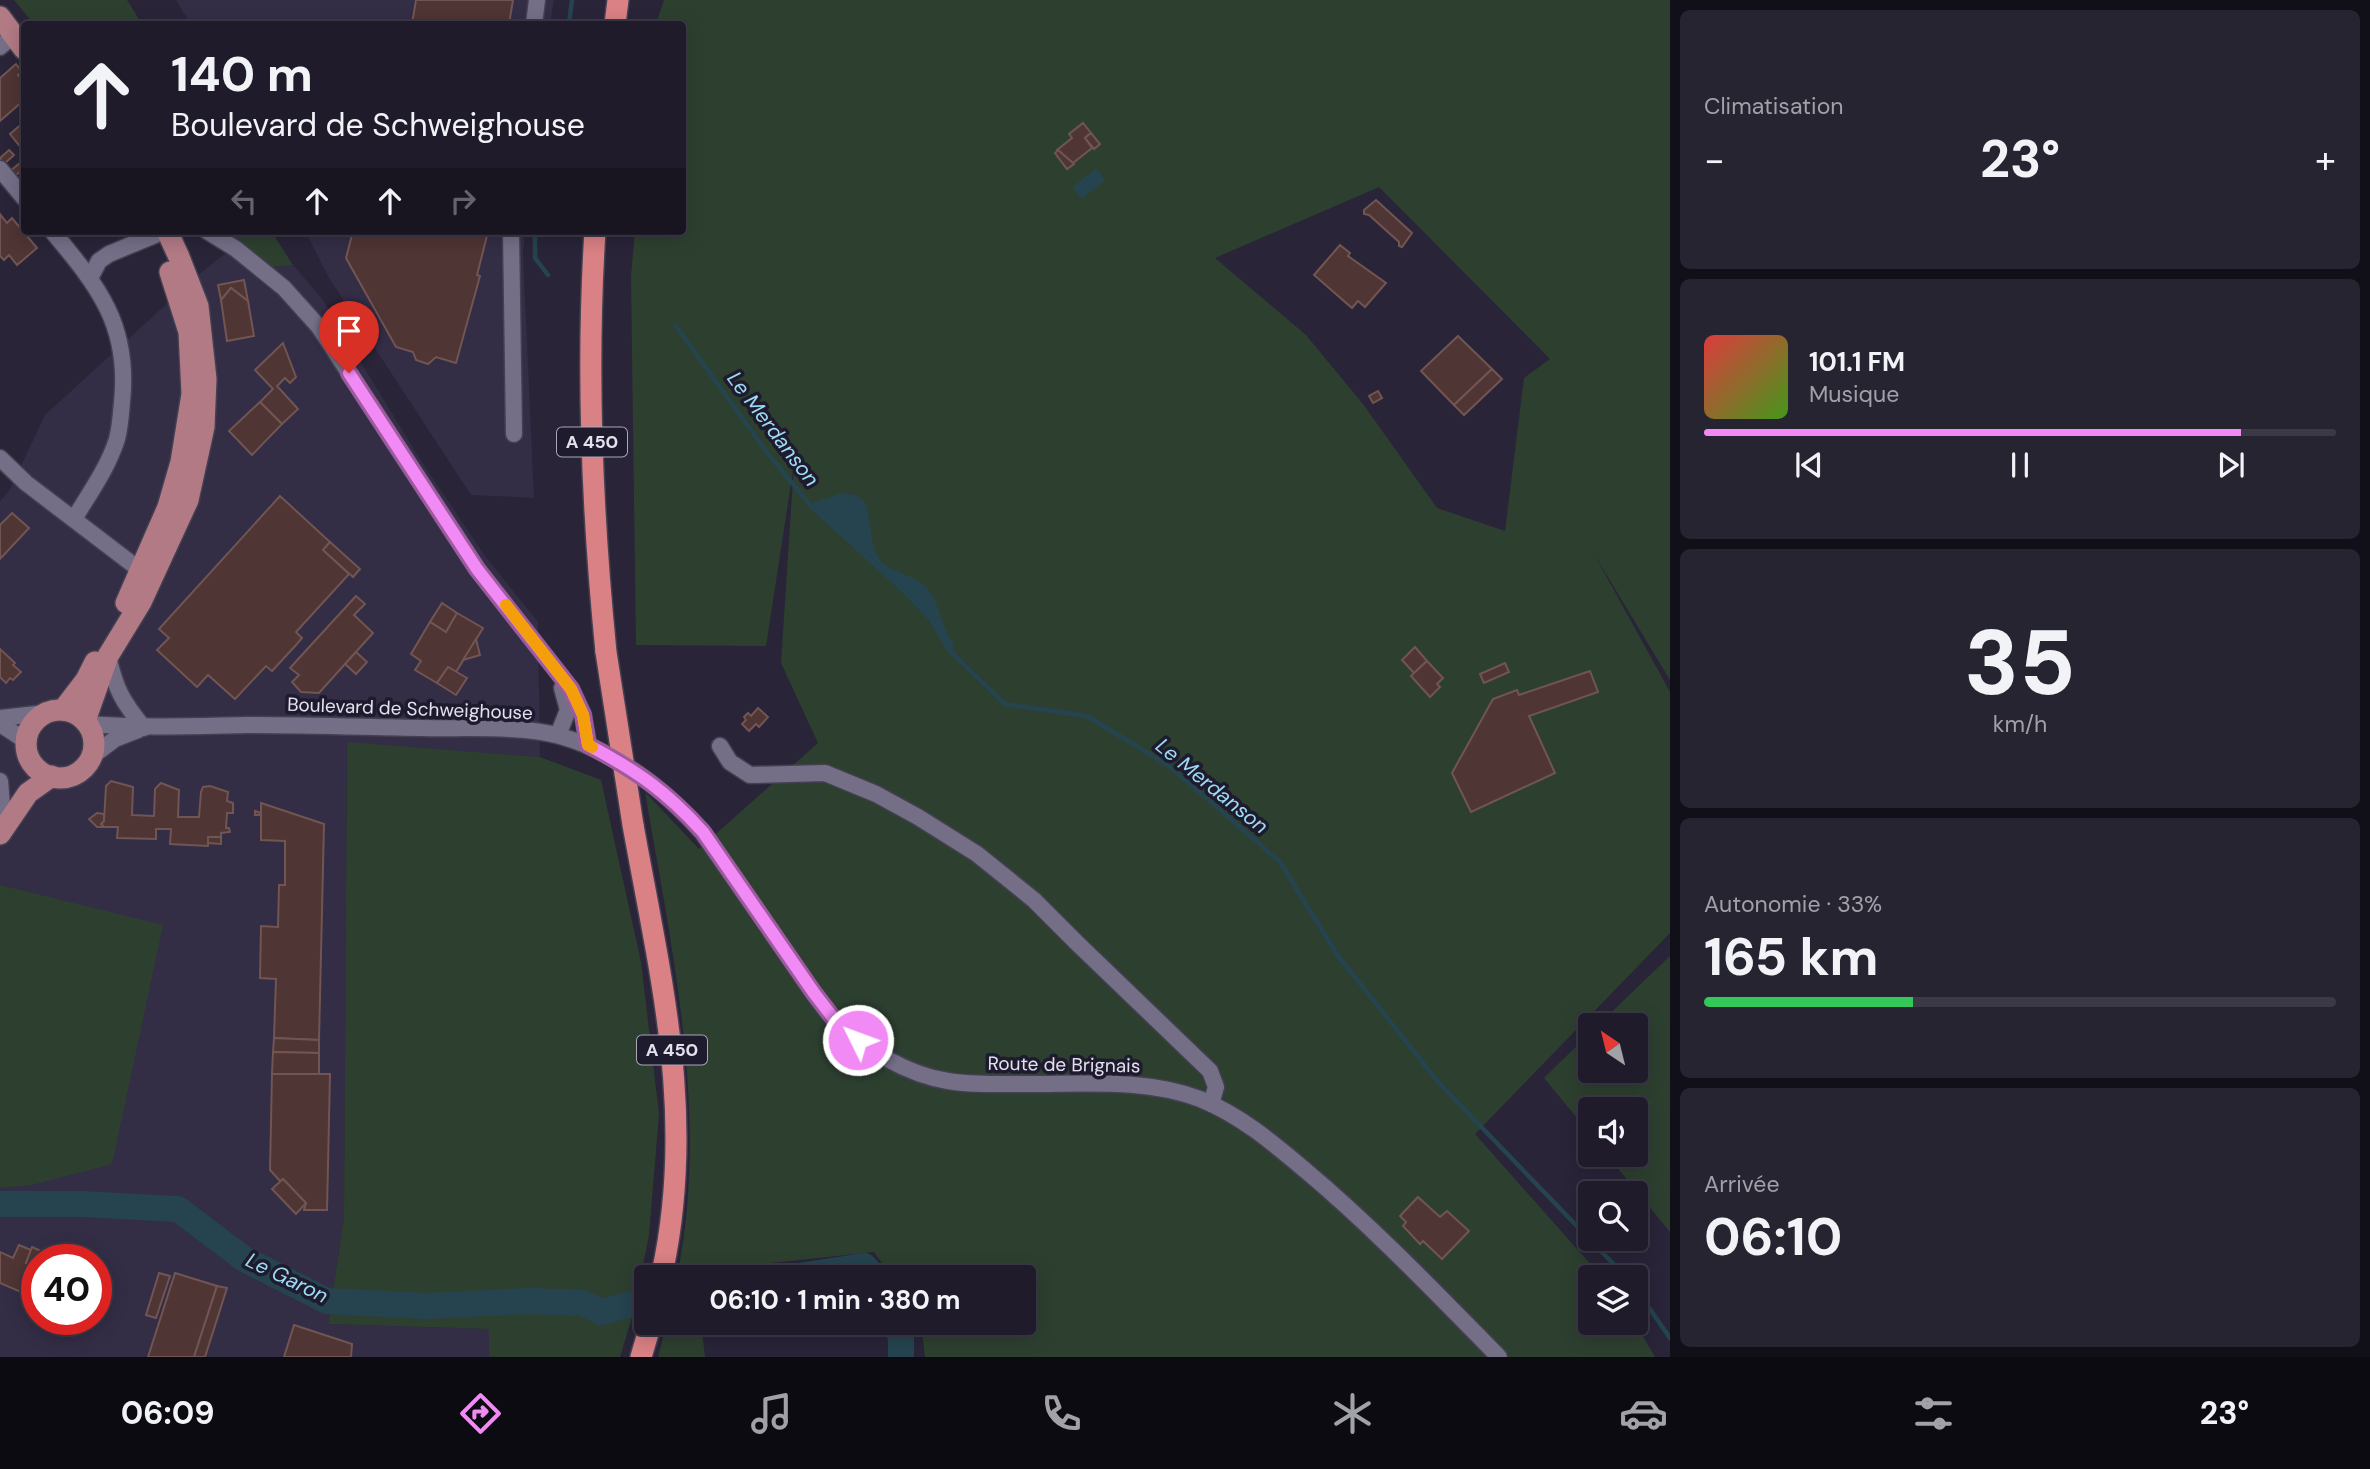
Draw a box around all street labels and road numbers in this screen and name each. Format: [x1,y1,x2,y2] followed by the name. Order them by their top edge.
[557,428,627,457] road number: A 450
[287,692,533,725] street label: Boulevard de Schweighouse
[637,1036,707,1064] road number: A 450
[987,1051,1141,1078] street label: Route de Brignais

